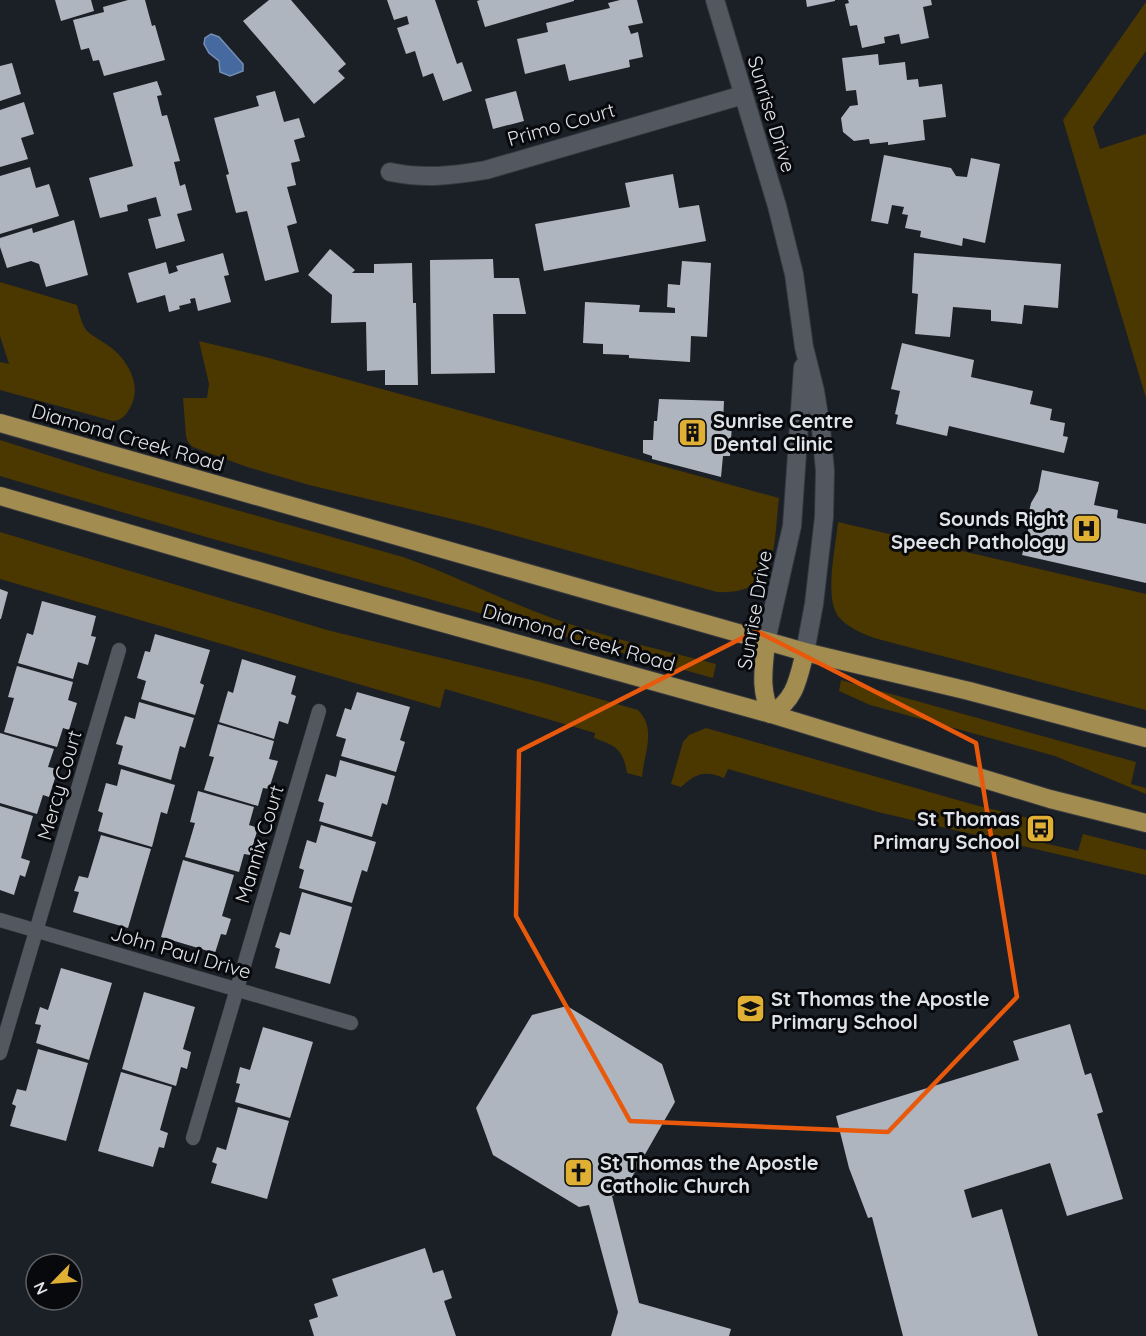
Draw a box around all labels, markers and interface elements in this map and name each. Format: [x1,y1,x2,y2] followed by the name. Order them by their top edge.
[742,53,802,175] street label: Sunrise Drive
[504,97,618,151] street label: Primo Court
[29,398,227,476] street label: Diamond Creek Road
[713,408,854,456] place label: Sunrise Centre Dental Clinic
[676,416,708,448] building icon: Sunrise Centre Dental Clinic
[891,506,1066,554] place label: Sounds Right Speech Pathology
[1071,513,1103,545] hospital icon: Sounds Right Speech Pathology
[731,549,777,671] street label: Sunrise Drive
[480,598,678,676] street label: Diamond Creek Road
[31,727,87,843] street label: Mercy Court
[229,782,289,906] street label: Mannix Court
[873,806,1020,854] place label: St Thomas Primary School
[1025,813,1057,845] bus stop icon: St Thomas Primary School
[108,920,254,984] street label: John Paul Drive
[771,986,990,1034] place label: St Thomas the Apostle Primary School
[734,993,766,1025] school or university icon: St Thomas the Apostle Primary School
[600,1150,819,1198] place label: St Thomas the Apostle Catholic Church
[563,1157,595,1189] church icon: St Thomas the Apostle Catholic Church
[24,1252,84,1312] north arrow
[29,1279,52,1298] text: N

